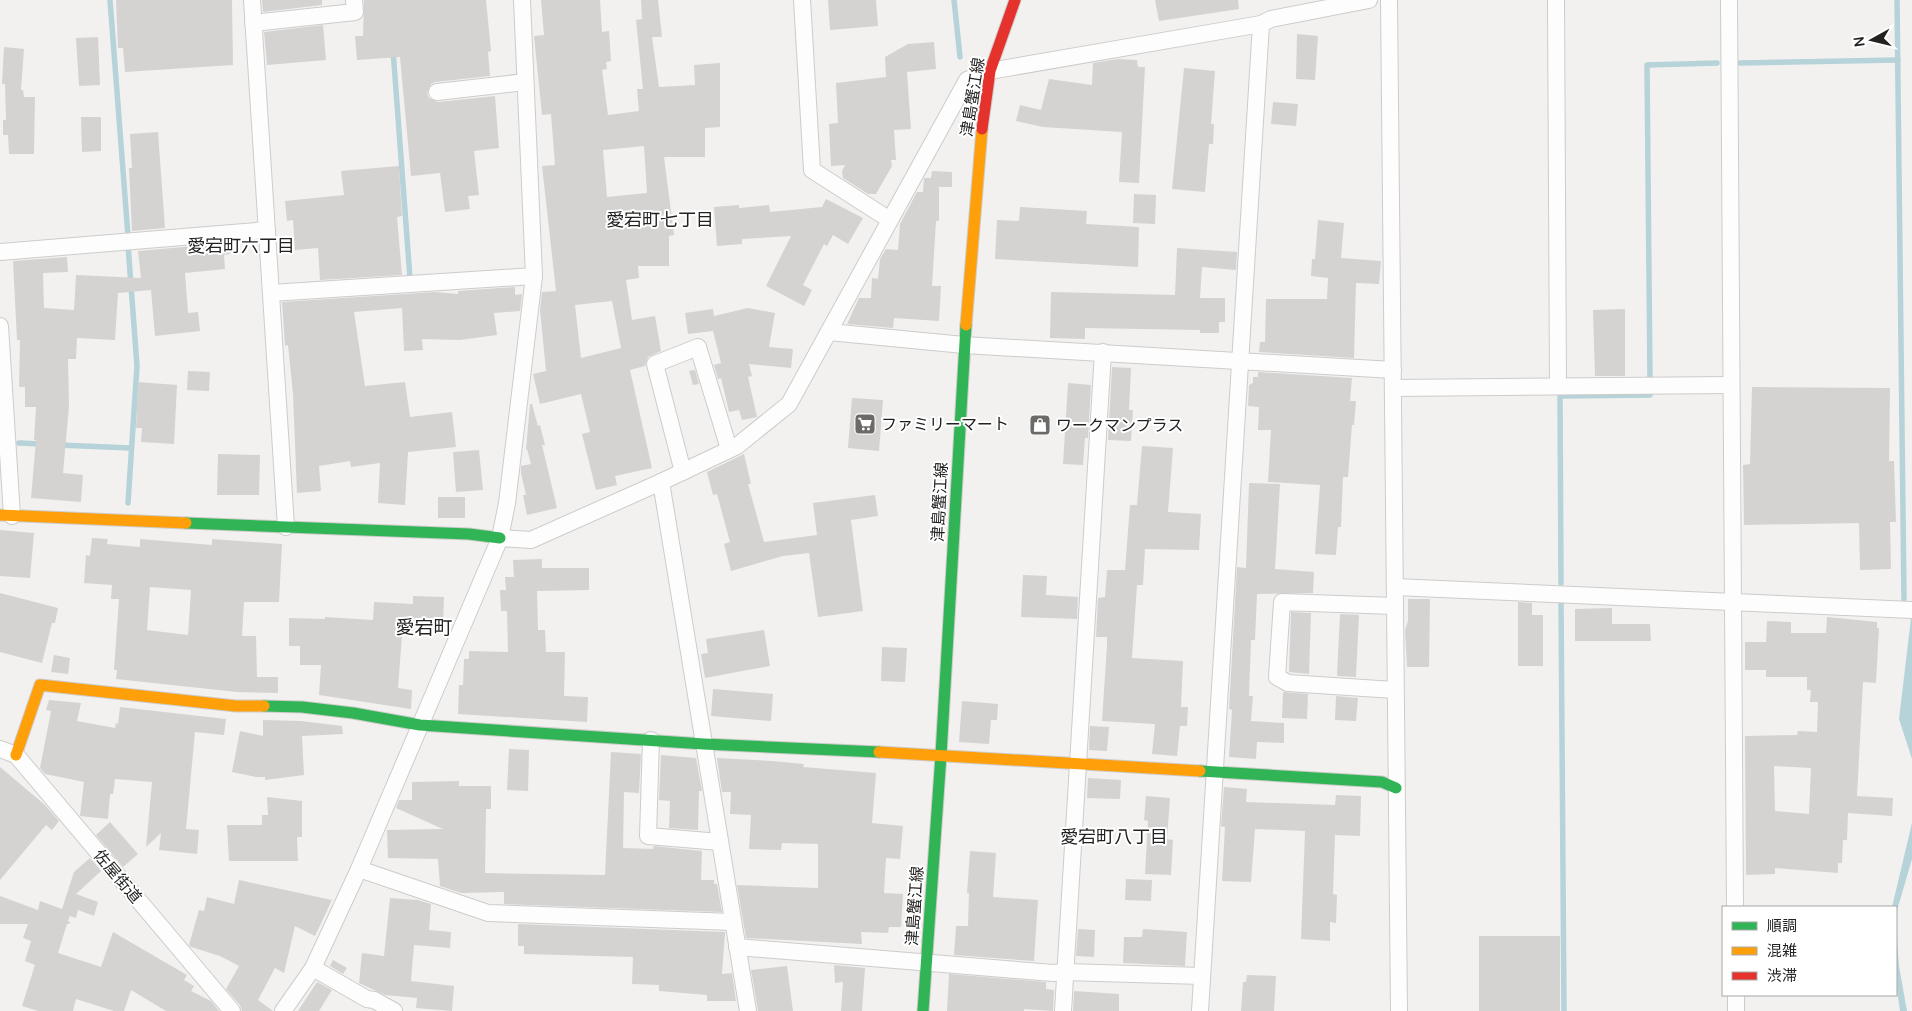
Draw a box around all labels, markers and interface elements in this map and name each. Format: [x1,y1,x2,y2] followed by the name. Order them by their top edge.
[1847,15,1897,65] north arrow
[1849,36,1869,48] text: N
[955,56,989,138] street label: 津島蟹江線
[606,207,714,231] district label: 愛宕町七丁目
[187,233,295,257] district label: 愛宕町六丁目
[853,412,877,436] supermarket icon: ファミリーマート
[881,413,1009,435] place label: ファミリーマート
[1028,413,1052,437] shop icon: ワークマンプラス
[1056,414,1183,436] place label: ワークマンプラス
[926,461,952,543] street label: 津島蟹江線
[395,614,453,640] district label: 愛宕町
[1060,824,1168,848] district label: 愛宕町八丁目
[89,844,147,908] street label: 佐屋街道
[900,865,928,947] street label: 津島蟹江線
[1722,906,1897,996] legend
[1767,915,1797,936] text: 順調
[1767,940,1797,961] text: 混雑
[1767,965,1797,986] text: 渋滞

